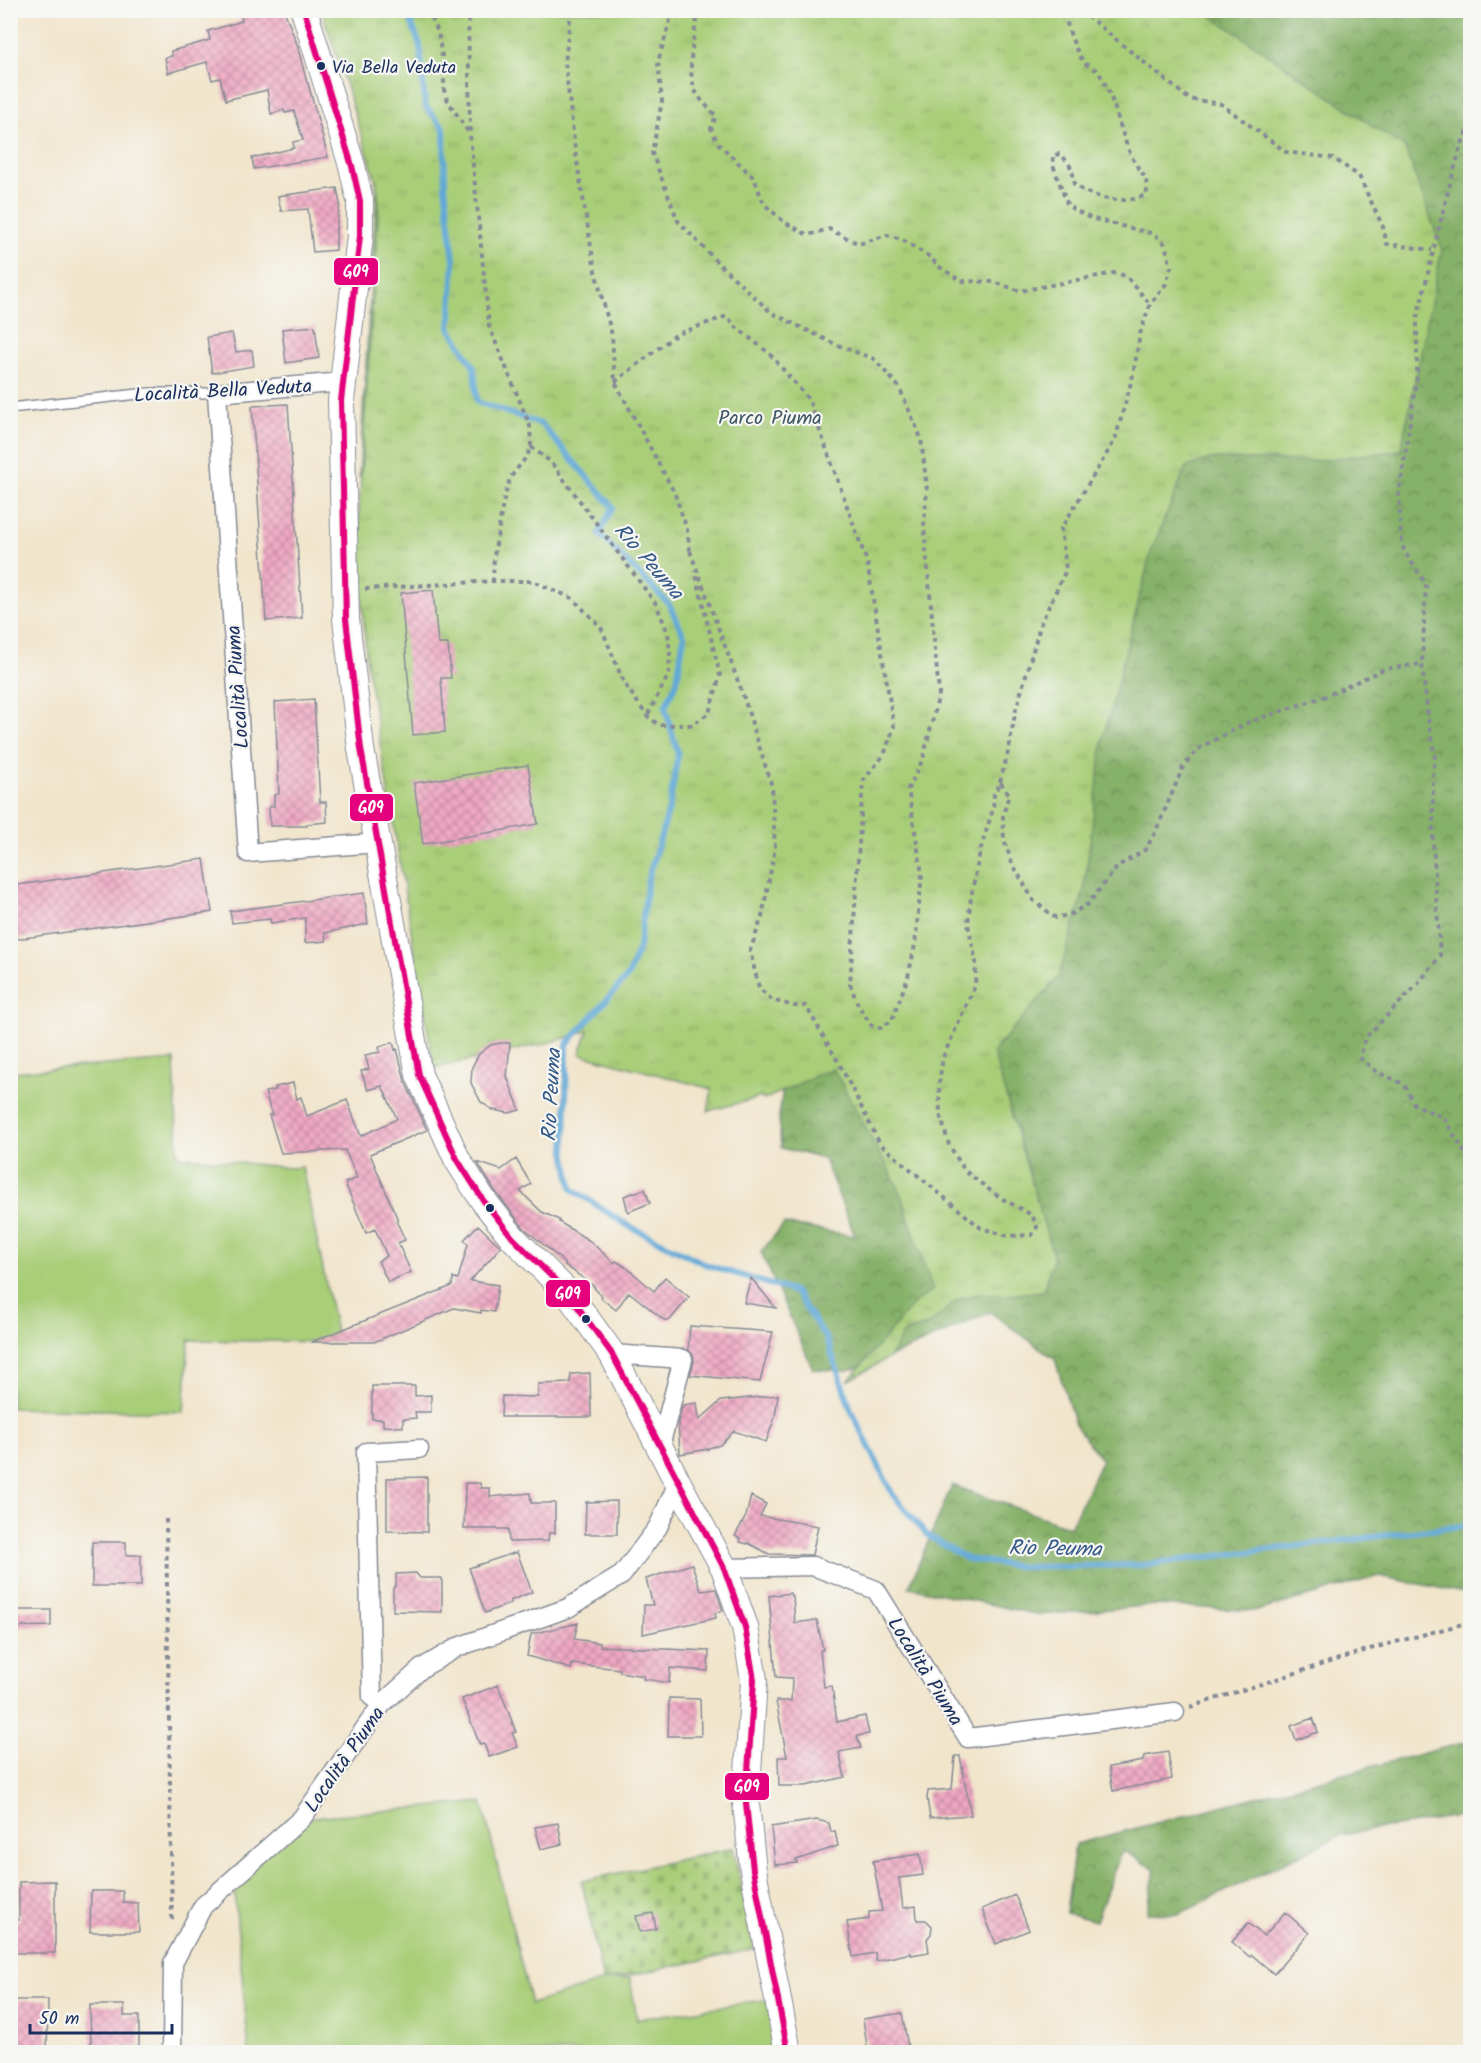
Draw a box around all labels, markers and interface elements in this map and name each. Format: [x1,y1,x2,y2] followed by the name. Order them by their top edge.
[332,54,456,83] place label: Via Bella Veduta
[315,60,327,72] marker: Via Bella Veduta
[333,257,379,286] line badge: G09
[343,260,369,285] text: G09
[133,371,313,413] street label: Località Bella Veduta
[718,403,822,435] park label: Parco Piuma
[605,516,691,609] water label: Rio Peuma
[219,624,259,750] street label: Località Piuma
[349,793,394,822] line badge: G09
[358,796,384,821] text: G09
[534,1047,571,1142] water label: Rio Peuma
[484,1202,496,1214] unlabelled marker
[545,1279,591,1308] line badge: G09
[555,1282,581,1307] text: G09
[580,1313,592,1325] unlabelled marker
[1008,1532,1103,1567] water label: Rio Peuma
[878,1611,971,1733] street label: Località Piuma
[297,1700,394,1820] street label: Località Piuma
[724,1772,770,1801] line badge: G09
[734,1775,760,1800] text: G09
[30,1997,172,2035] scale bar
[39,2005,79,2034] text: 50 m

